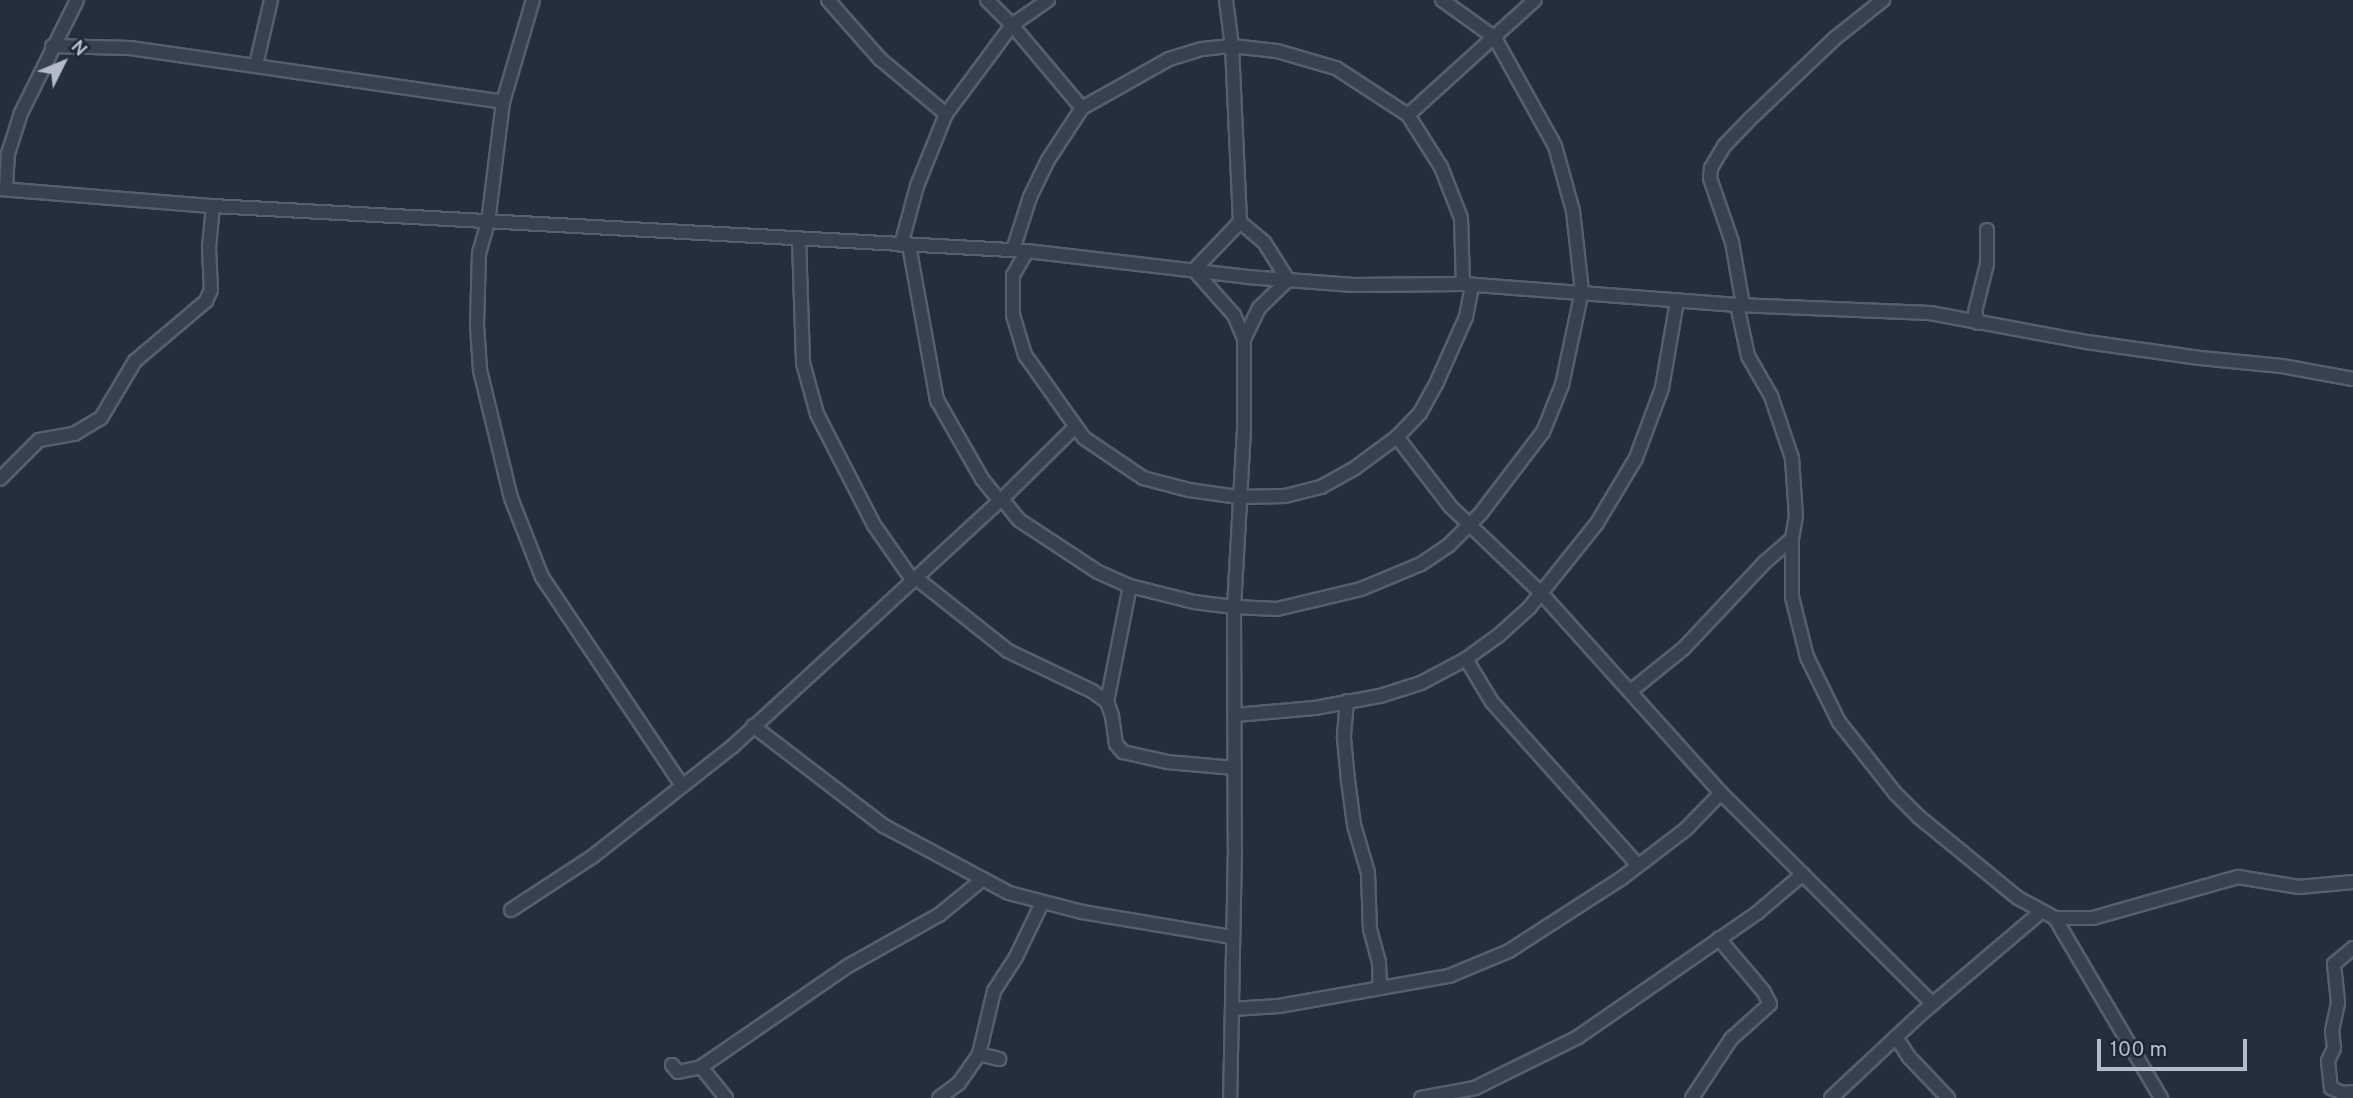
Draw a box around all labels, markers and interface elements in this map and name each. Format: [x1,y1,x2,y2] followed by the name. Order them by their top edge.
[28,28,98,98] north arrow
[65,36,92,62] text: N
[2101,1024,2252,1068] scale bar
[2110,1037,2167,1064] text: 100 m

